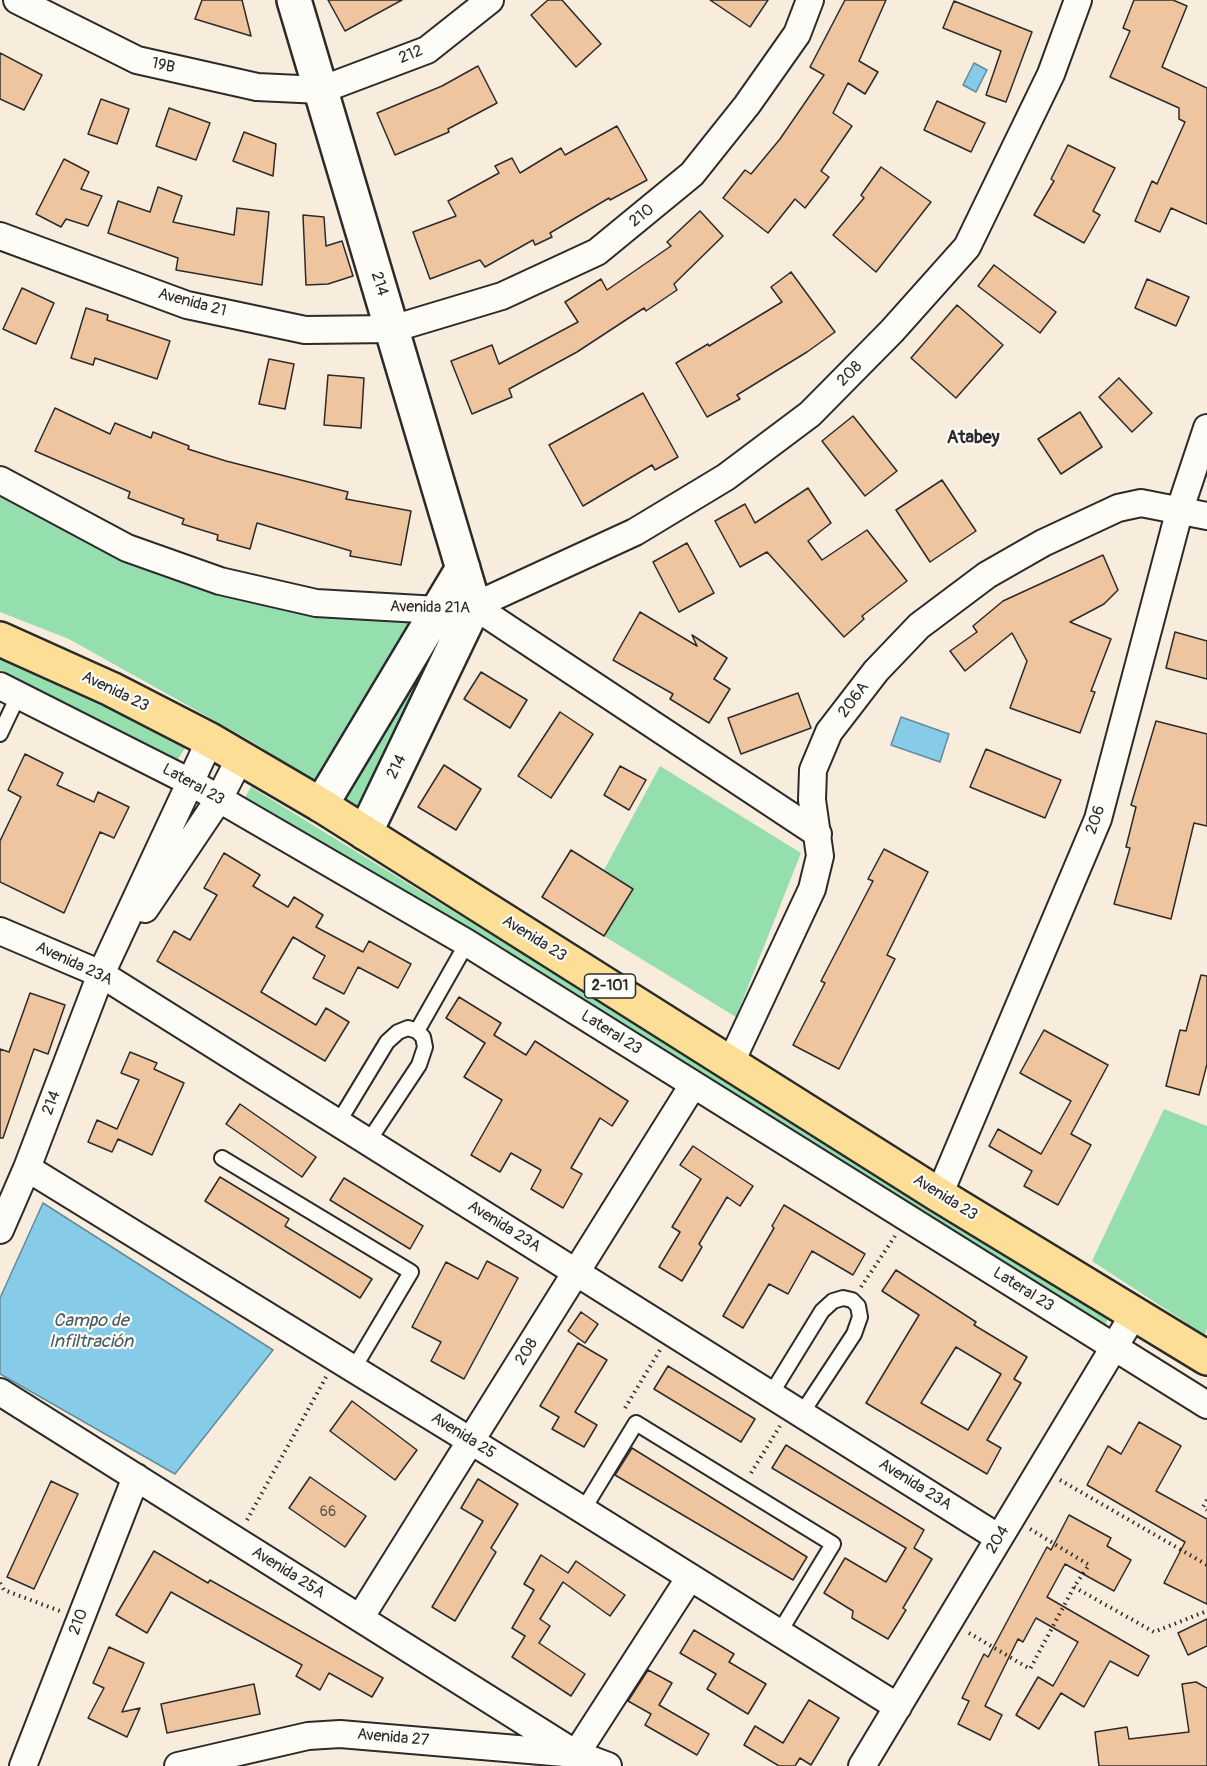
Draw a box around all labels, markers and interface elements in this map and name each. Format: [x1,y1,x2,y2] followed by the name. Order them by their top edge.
[396,42,426,68] street label: 212
[149,54,177,78] street label: 19B
[626,200,658,232] street label: 210
[366,269,392,299] street label: 214
[156,285,228,321] street label: Avenida 21
[833,357,867,391] street label: 208
[947,427,999,449] district label: Atabey
[390,598,470,618] street label: Avenida 21A
[78,668,152,716] street label: Avenida 23
[834,678,874,722] street label: 206A
[383,752,411,782] street label: 214
[159,760,227,810] street label: Lateral 23
[1082,803,1110,837] street label: 206
[498,912,570,966] street label: Avenida 23
[33,938,115,990] street label: Avenida 23A
[584,974,636,998] road number: 2-101
[577,1007,645,1059] street label: Lateral 23
[39,1088,65,1118] street label: 214
[909,1171,981,1225] street label: Avenida 23
[464,1197,544,1257] street label: Avenida 23A
[989,1264,1057,1316] street label: Lateral 23
[49,1310,133,1352] water label: Campo de Infiltración
[511,1335,543,1369] street label: 208
[427,1409,499,1463] street label: Avenida 25
[875,1455,955,1515] street label: Avenida 23A
[320,1504,336,1520] house number: 66
[982,1523,1014,1557] street label: 204
[248,1543,328,1603] street label: Avenida 25A
[65,1606,93,1638] street label: 210
[356,1725,430,1751] street label: Avenida 27

